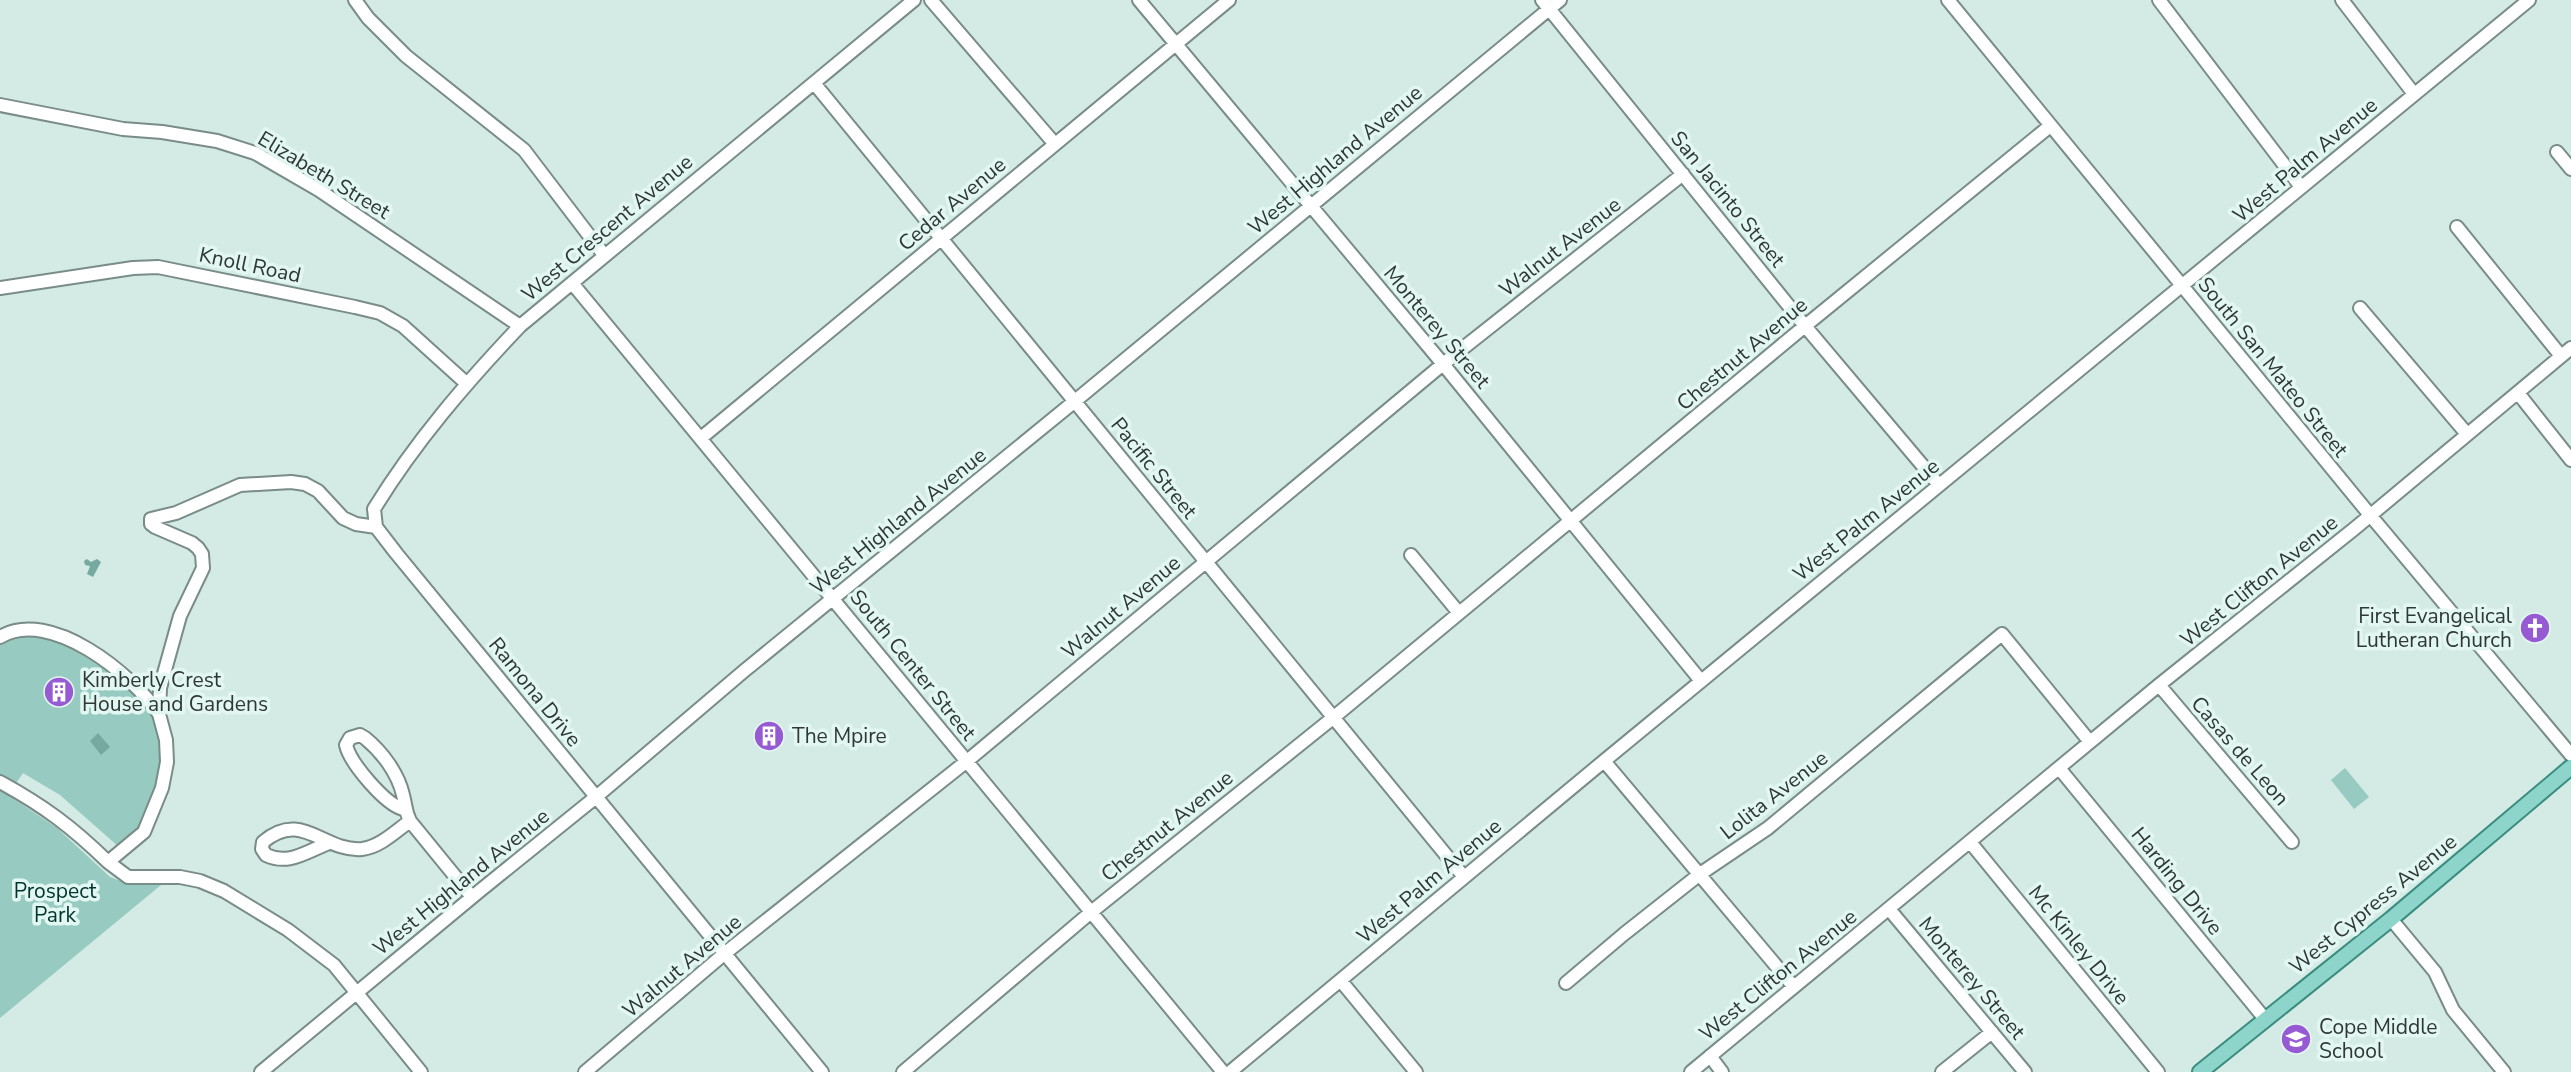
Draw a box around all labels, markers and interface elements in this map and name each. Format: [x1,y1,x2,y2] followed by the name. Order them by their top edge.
[1242,79,1428,241] street label: West Highland Avenue
[2227,91,2383,229] street label: West Palm Avenue
[253,125,396,226] street label: Elizabeth Street
[1664,125,1792,273] street label: San Jacinto Street
[515,148,699,308] street label: West Crescent Avenue
[892,151,1012,257] street label: Cedar Avenue
[1493,191,1627,303] street label: Walnut Avenue
[197,241,303,289] street label: Knoll Road
[1377,260,1497,395] street label: Monterey Street
[2192,271,2355,463] street label: South San Mateo Street
[1671,291,1813,417] street label: Chestnut Avenue
[1105,412,1204,525] street label: Pacific Street
[804,441,992,601] street label: West Highland Avenue
[1787,452,1945,588] street label: West Palm Avenue
[2174,509,2344,653] street label: West Clifton Avenue
[1056,549,1186,665] street label: Walnut Avenue
[844,584,983,747] street label: South Center Street
[2356,602,2513,654] place label: First Evangelical Lutheran Church
[2518,611,2552,645] church icon: First Evangelical Lutheran Church
[482,631,588,753] street label: Ramona Drive
[82,666,268,718] place label: Kimberly Crest House and Gardens
[42,675,76,709] building icon: Kimberly Crest House and Gardens
[2185,690,2295,812] street label: Casas de Leon
[752,719,786,753] building icon: The Mpire
[792,722,887,750] place label: The Mpire
[1714,744,1834,846] street label: Lolita Avenue
[1095,764,1239,888] street label: Chestnut Avenue
[367,802,555,962] street label: West Highland Avenue
[1351,812,1507,950] street label: West Palm Avenue
[2125,821,2229,941] street label: Harding Drive
[2283,828,2463,980] street label: West Cypress Avenue
[14,877,97,929] park label: Prospect Park
[2022,879,2136,1011] street label: Mc Kinley Drive
[1693,903,1863,1047] street label: West Clifton Avenue
[617,908,747,1024] street label: Walnut Avenue
[1912,911,2032,1046] street label: Monterey Street
[2319,1013,2437,1065] place label: Cope Middle School
[2279,1022,2313,1056] school or university icon: Cope Middle School

